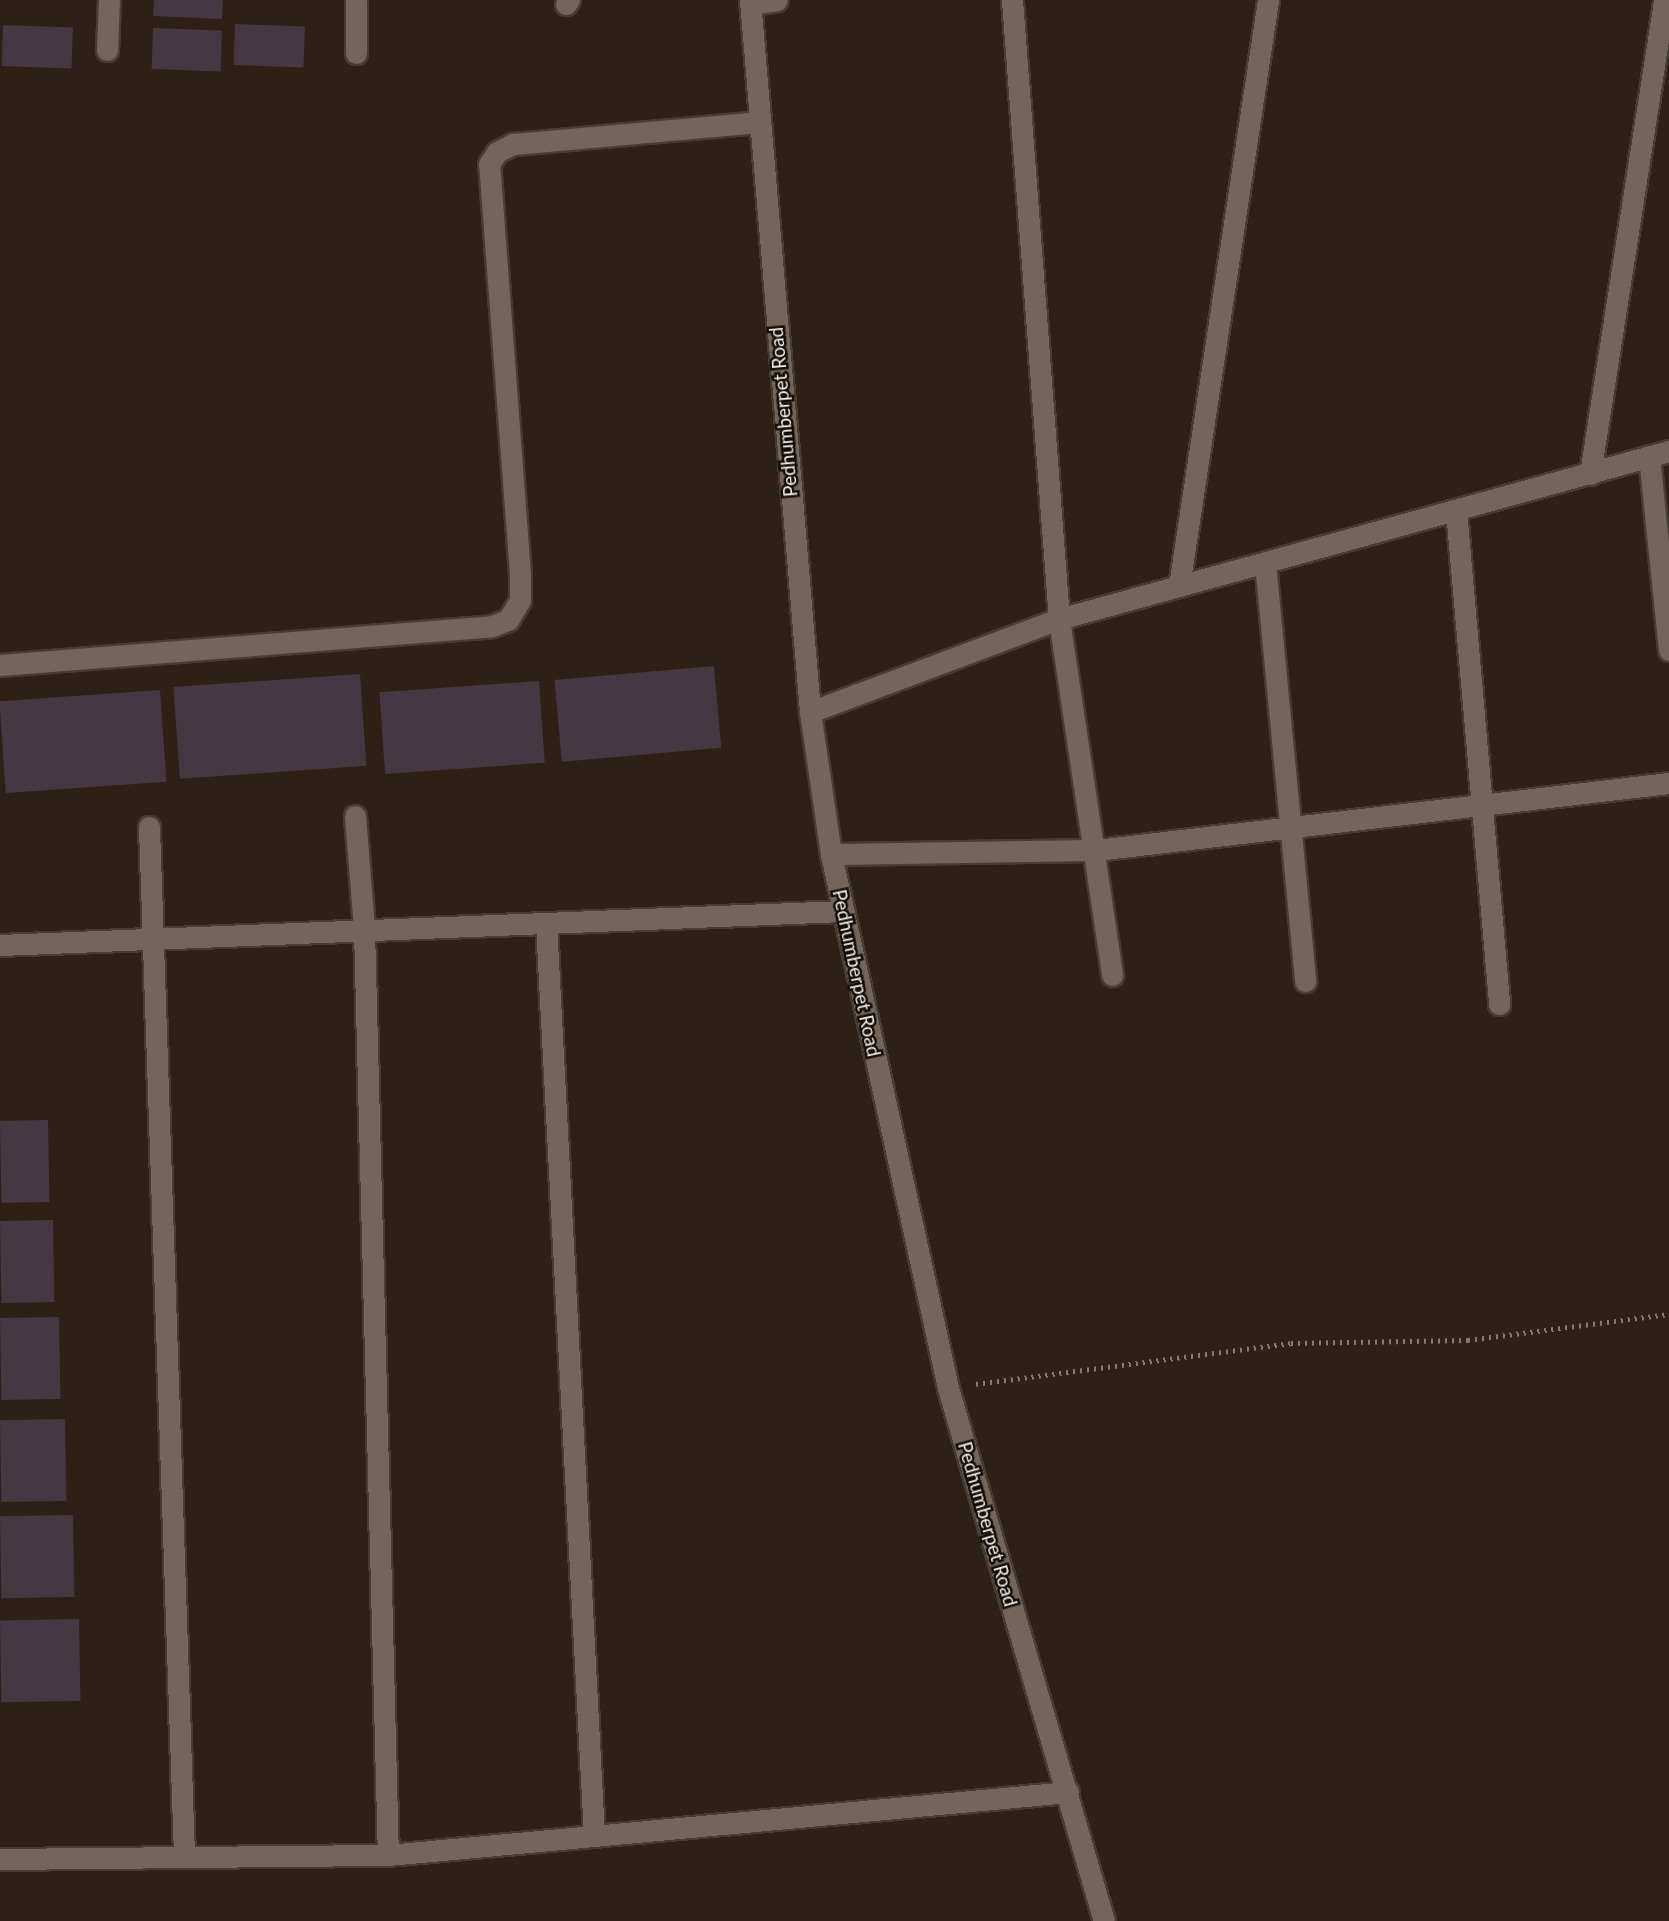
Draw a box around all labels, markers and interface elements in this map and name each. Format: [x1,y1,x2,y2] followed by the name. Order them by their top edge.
[764,326,802,498] street label: Pedhumberpet Road
[828,887,886,1059] street label: Pedhumberpet Road
[954,1439,1022,1609] street label: Pedhumberpet Road

